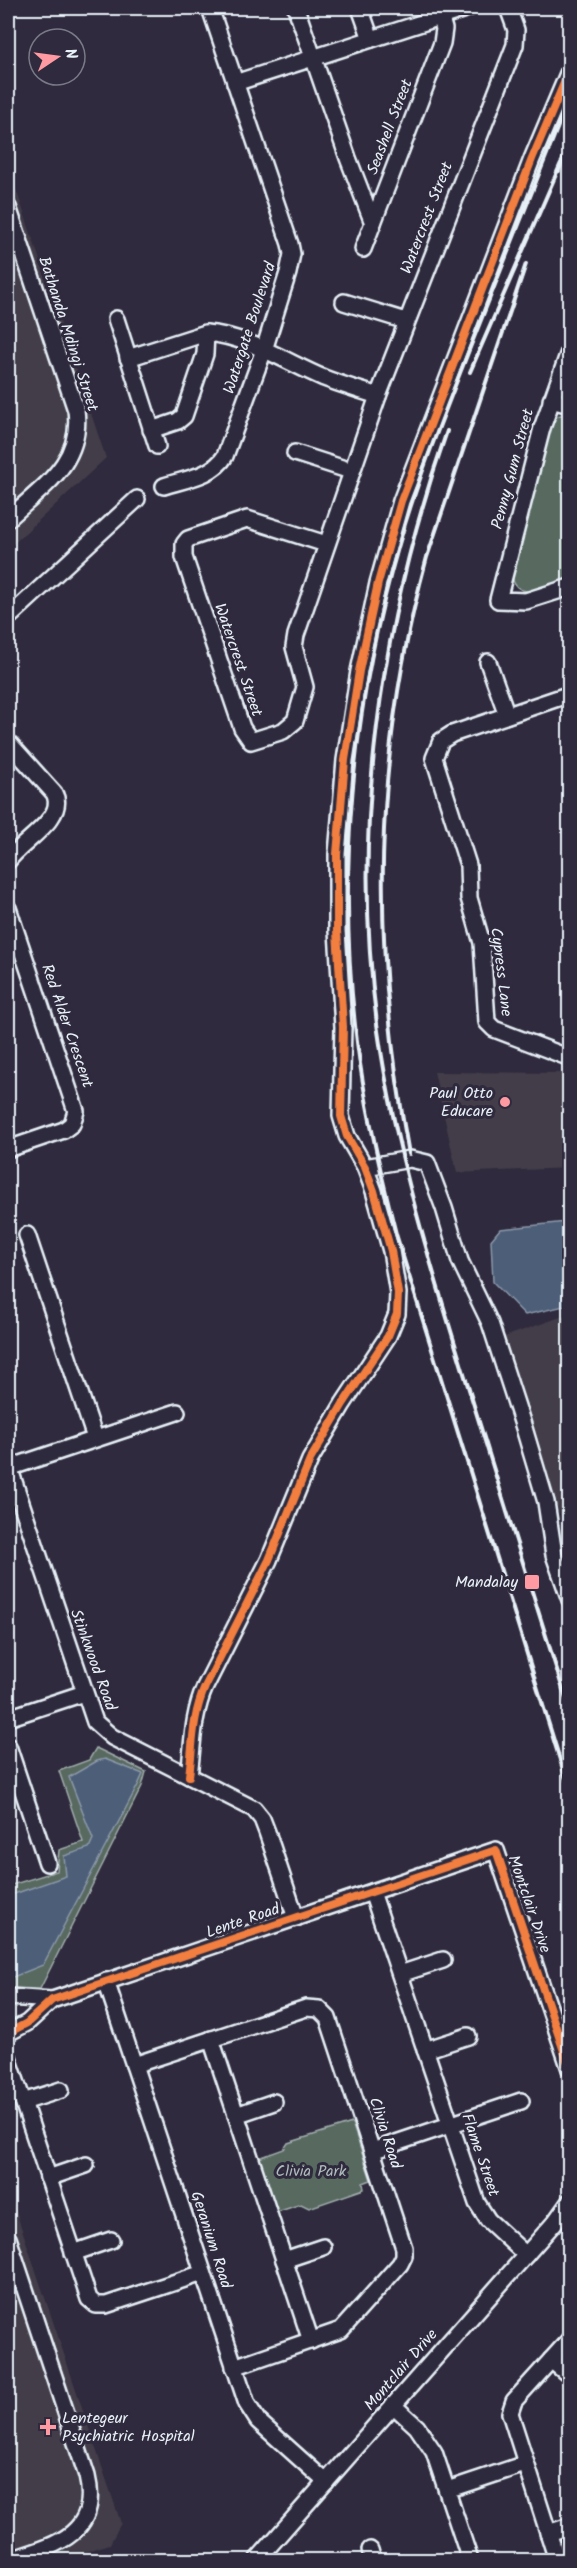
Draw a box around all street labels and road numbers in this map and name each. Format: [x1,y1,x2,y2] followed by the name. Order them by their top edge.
[360,75,420,178] street label: Seashell Street
[394,158,460,278] street label: Watercrest Street
[31,253,105,416] street label: Bathanda Mdingi Street
[217,258,283,397] street label: Watergate Boulevard
[485,405,541,532] street label: Penny Gum Street
[207,600,269,721] street label: Watercrest Street
[483,926,519,1018] street label: Cypress Lane
[34,961,100,1092] street label: Red Alder Crescent
[63,1606,123,1715] street label: Stinkwood Road
[501,1852,557,1956] street label: Montclair Drive
[203,1896,284,1945] street label: Lente Road
[362,2094,409,2173] street label: Clivia Road
[454,2110,506,2201] street label: Flame Street
[183,2188,239,2293] street label: Geranium Road
[358,2323,444,2417] street label: Montclair Drive

